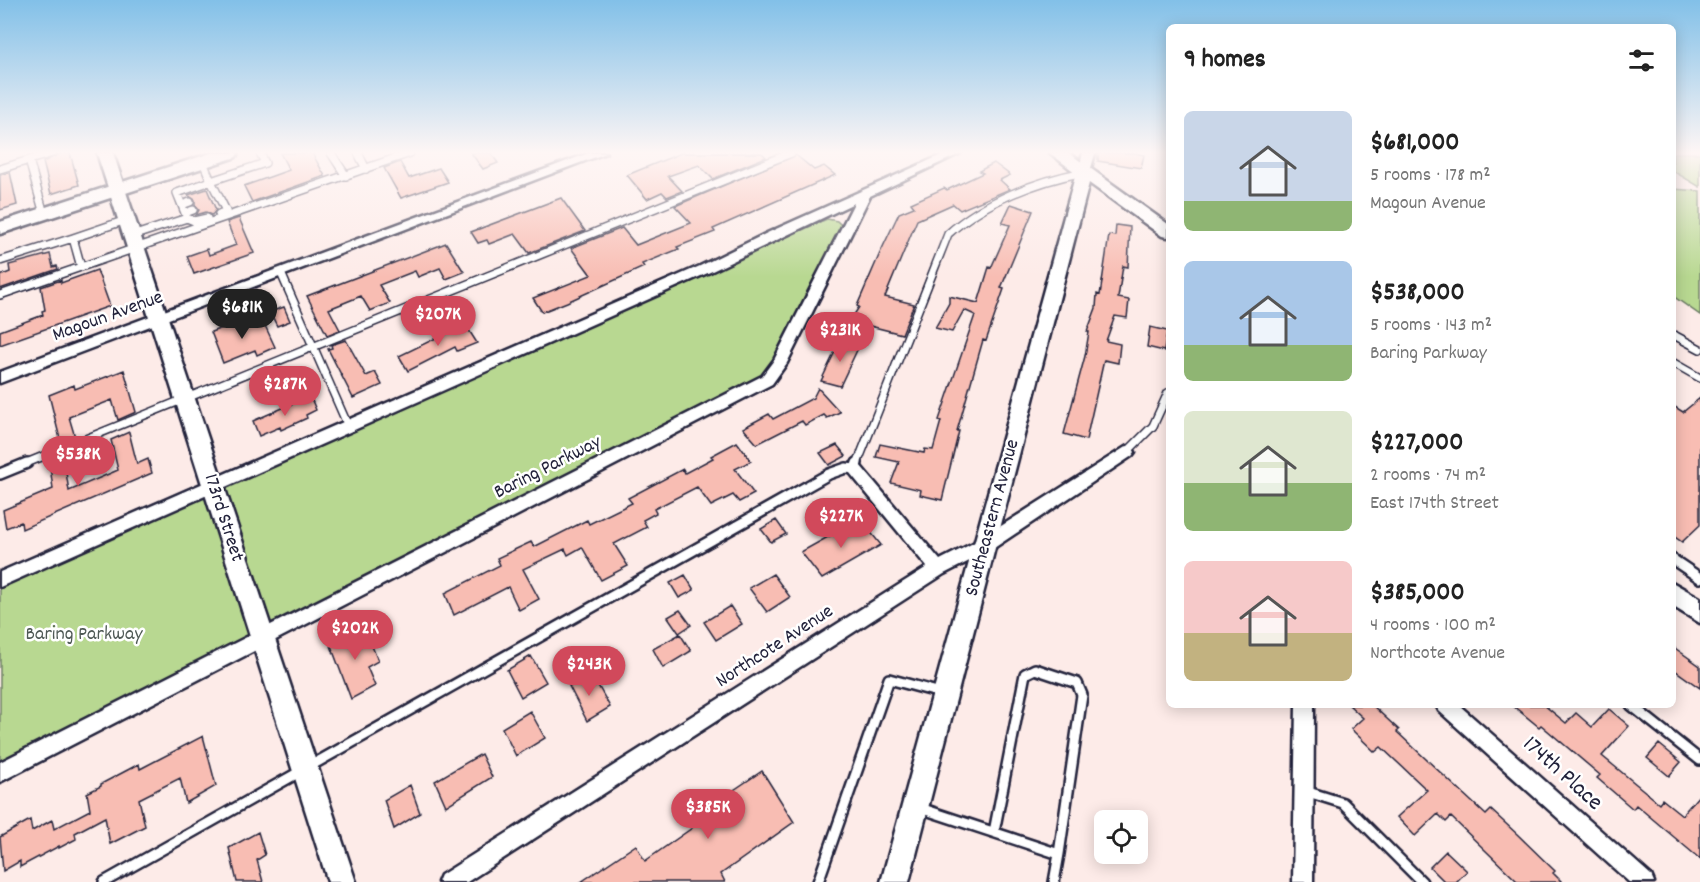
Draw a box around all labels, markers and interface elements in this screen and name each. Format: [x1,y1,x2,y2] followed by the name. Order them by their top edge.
[1184,42,1266,79] text: 9 homes
[1625,44,1658,77] icon: filters
[1370,125,1460,162] text: $681,000
[1232,135,1304,207] icon: home
[1370,162,1491,190] text: 5 rooms · 178 m²
[1370,190,1486,218] text: Magoun Avenue
[1370,275,1465,312] text: $538,000
[49,284,167,350] street label: Magoun Avenue
[1232,285,1304,357] icon: home
[200,289,284,340] pin: $681K
[221,294,263,322] text: $681K
[396,296,480,347] pin: $207K
[415,301,461,329] text: $207K
[798,312,882,363] pin: $231K
[1370,312,1492,340] text: 5 rooms · 143 m²
[819,317,861,345] text: $231K
[1370,340,1487,368] text: Baring Parkway
[243,366,327,417] pin: $287K
[263,371,307,399] text: $287K
[1370,425,1463,462] text: $227,000
[490,429,607,507] street label: Baring Parkway
[1232,435,1304,507] icon: home
[36,436,120,487] pin: $538K
[959,436,1027,600] street label: Southeastern Avenue
[55,441,101,469] text: $538K
[1370,462,1486,490] text: 2 rooms · 74 m²
[196,470,250,566] street label: 173rd Street
[1370,490,1499,518] text: East 174th Street
[799,498,883,549] pin: $227K
[819,503,863,531] text: $227K
[1370,575,1465,612] text: $385,000
[1232,585,1304,657] icon: home
[711,598,839,696] street label: Northcote Avenue
[313,610,397,661] pin: $202K
[1370,612,1496,640] text: 4 rooms · 100 m²
[331,615,379,643] text: $202K
[26,621,143,649] park label: Baring Parkway
[1370,640,1505,668] text: Northcote Avenue
[547,646,631,697] pin: $243K
[566,651,612,679] text: $243K
[1514,729,1610,819] street label: 174th Place
[666,789,750,840] pin: $385K
[685,794,731,822] text: $385K
[1094,810,1148,864] map controls
[1094,810,1148,864] button: locate

